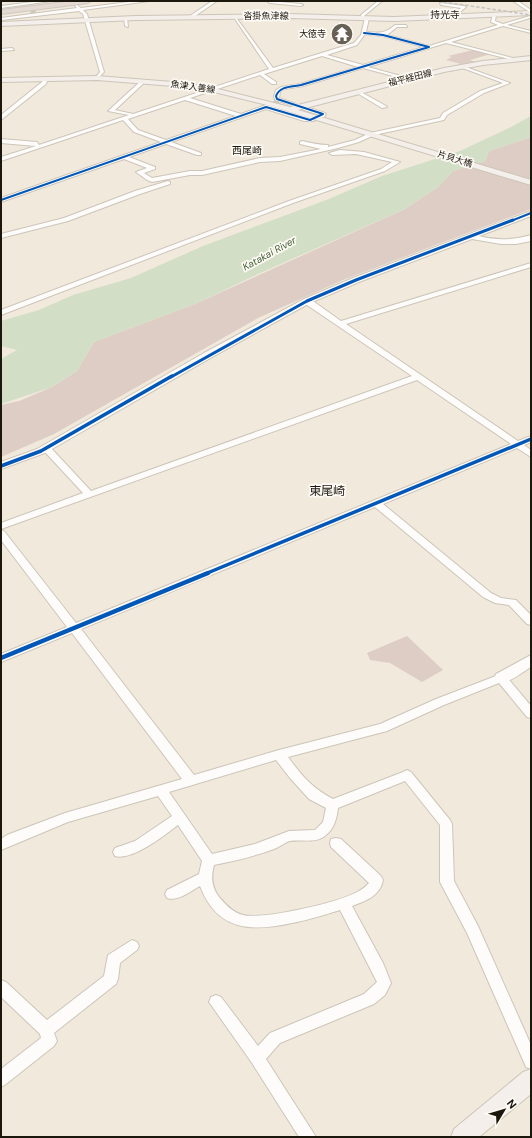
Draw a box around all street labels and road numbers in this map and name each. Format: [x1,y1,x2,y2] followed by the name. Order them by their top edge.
[243,10,289,22] street label: 沓掛魚津線
[387,66,434,89] street label: 福平経田線
[170,78,217,96] street label: 魚津入善線
[436,148,474,170] street label: 片貝大橋

